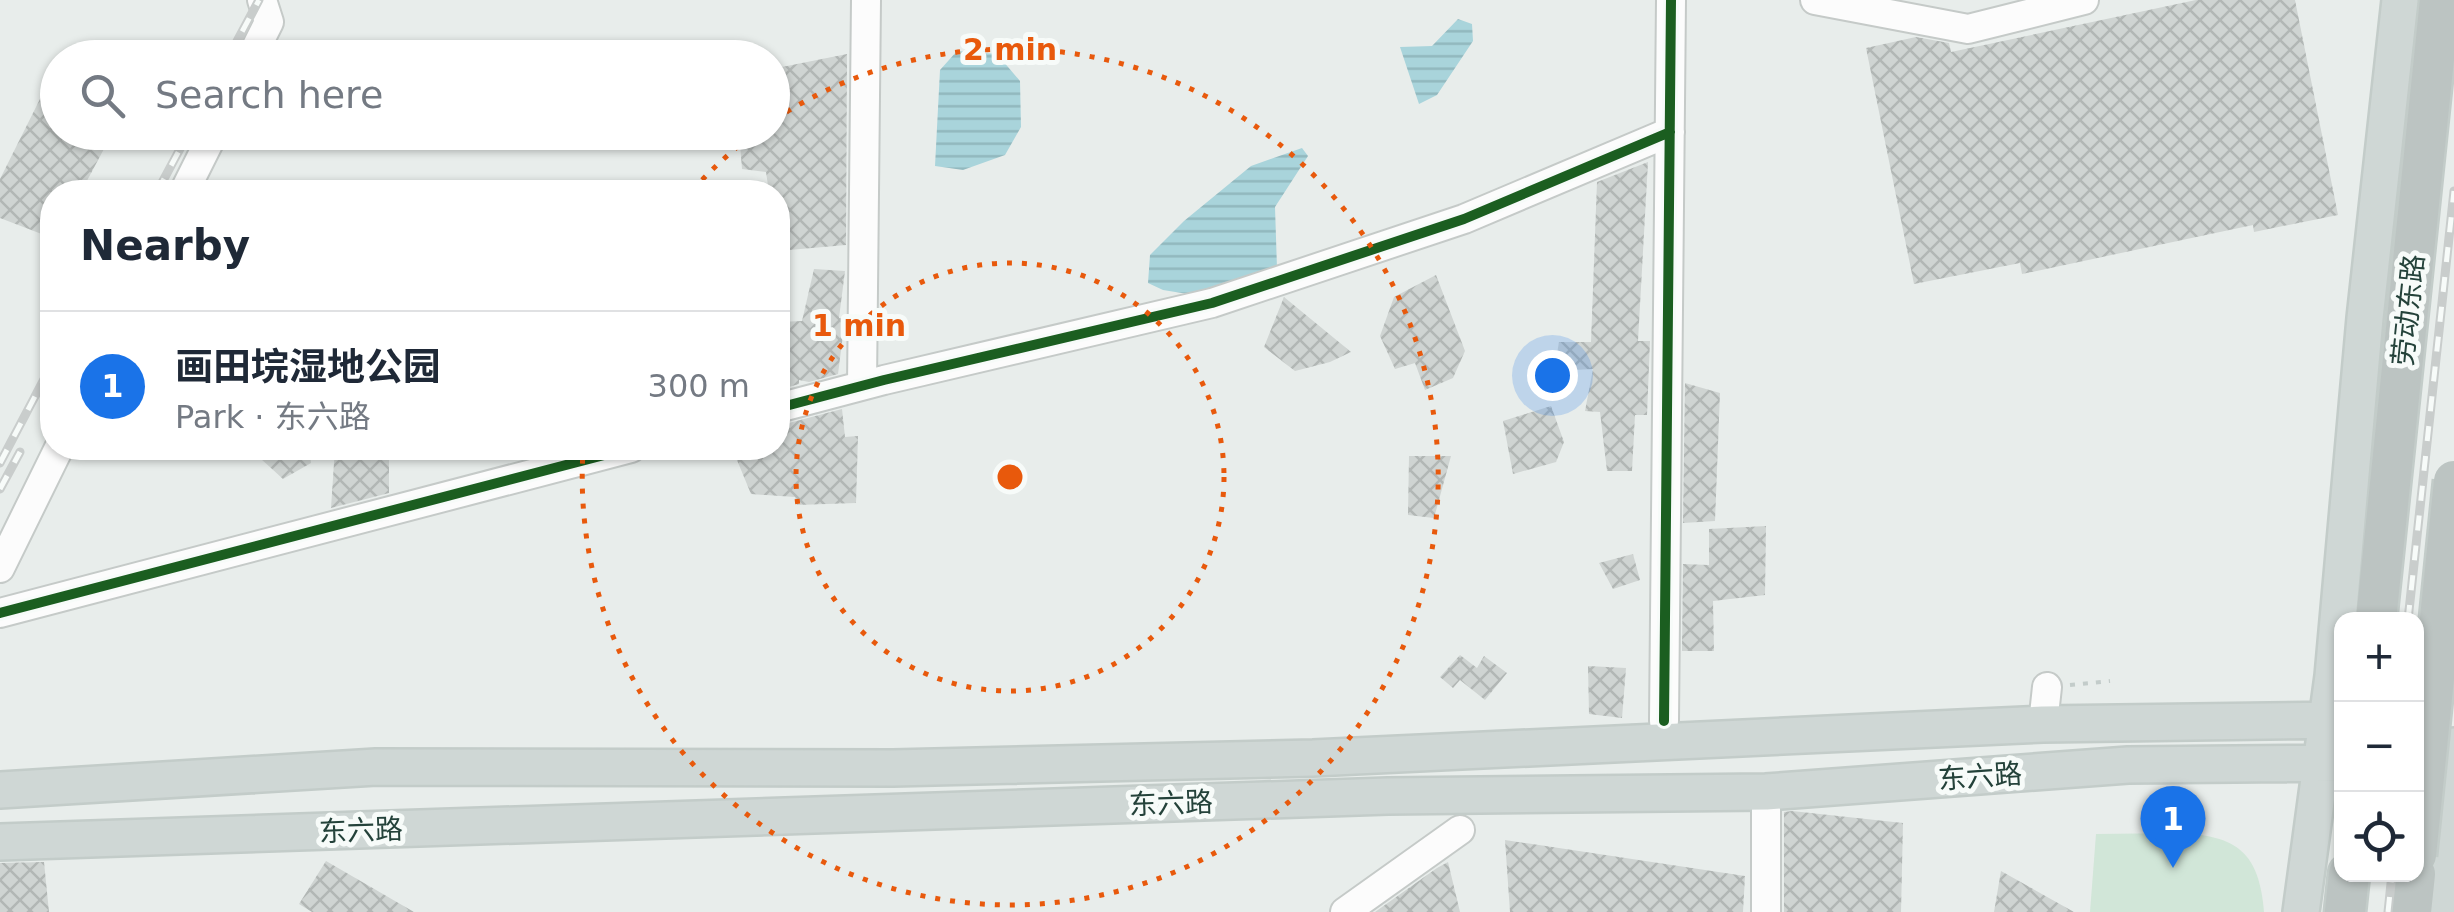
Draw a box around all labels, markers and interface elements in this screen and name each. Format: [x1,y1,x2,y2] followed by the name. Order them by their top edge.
[963,32,1057,67] text: 2 min
[40,40,790,150] search box
[75,68,130,123] icon: search
[155,73,383,117] text: Search here
[80,221,250,270] text: Nearby
[2386,253,2431,367] street label: 劳动东路
[812,308,906,343] text: 1 min
[175,345,441,389] text: 画田垸湿地公园
[1527,350,1578,401] your location
[101,367,124,405] text: 1
[648,367,750,405] text: 300 m
[175,398,371,436] text: Park · 东六路
[992,459,1028,495] centre of rings
[2334,612,2424,882] map controls
[2334,612,2424,702] button: +
[2334,702,2424,792] button: −
[1937,757,2023,796] street label: 东六路
[1128,786,1214,821] street label: 东六路
[2140,786,2206,868] pin: 1
[2334,792,2424,882] button: locate
[318,813,404,848] street label: 东六路

